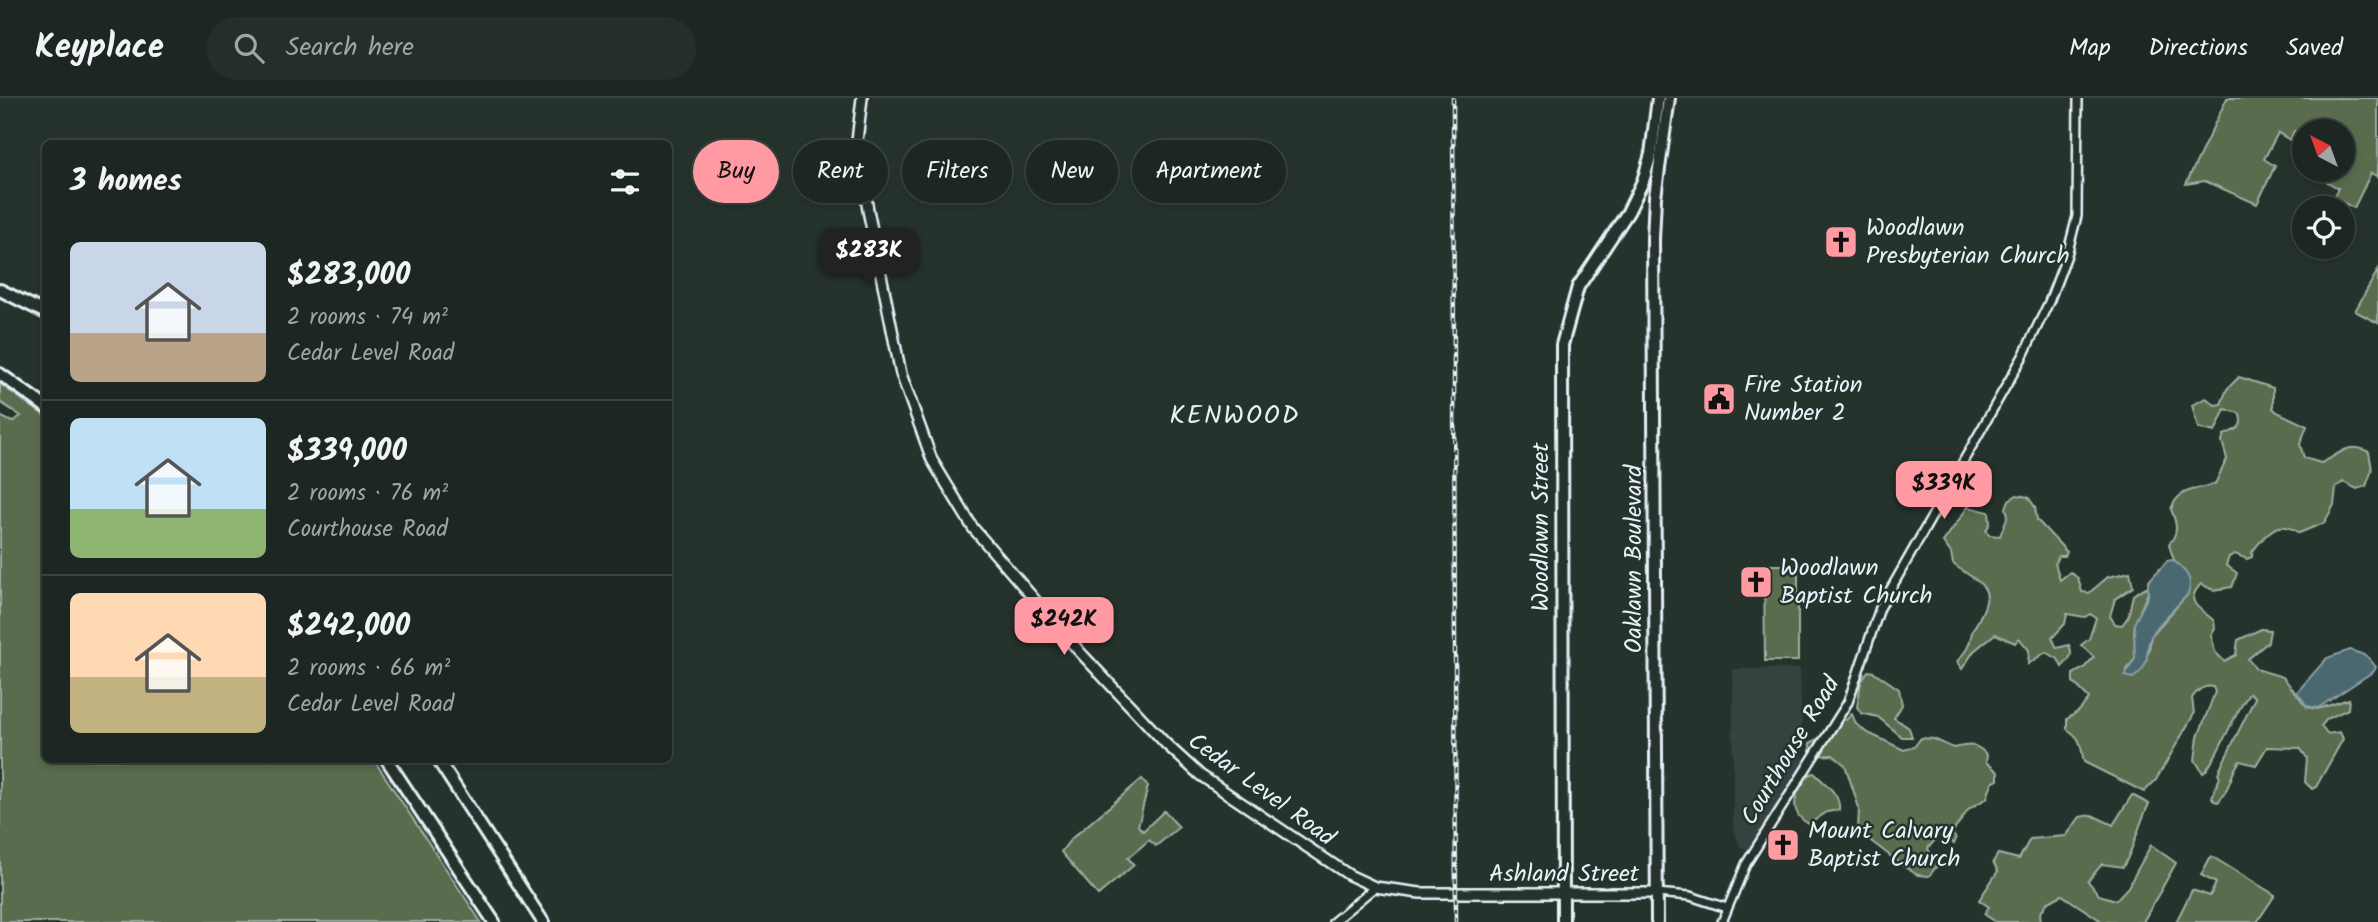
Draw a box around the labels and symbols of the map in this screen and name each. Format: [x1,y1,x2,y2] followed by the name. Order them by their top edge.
[2292,119,2356,182] north arrow
[1866,209,2070,276] place label: Woodlawn Presbyterian Church
[1822,223,1860,261] church icon: Woodlawn Presbyterian Church
[820,228,918,288] pin: $283K
[1744,366,1863,433] place label: Fire Station Number 2
[1700,380,1738,418] public building icon: Fire Station Number 2
[1169,395,1301,437] district label: KENWOOD
[1522,442,1561,612] street label: Woodlawn Street
[1895,462,1993,521] pin: $339K
[1615,464,1654,653] street label: Oaklawn Boulevard
[1780,549,1932,616] place label: Woodlawn Baptist Church
[1737,563,1775,601] church icon: Woodlawn Baptist Church
[1015,598,1113,657] pin: $242K
[1731,668,1852,833] street label: Courthouse Road
[1179,723,1344,858] street label: Cedar Level Road
[1808,812,1960,879] place label: Mount Calvary Baptist Church
[1764,826,1802,864] church icon: Mount Calvary Baptist Church
[1489,855,1640,894] street label: Ashland Street

